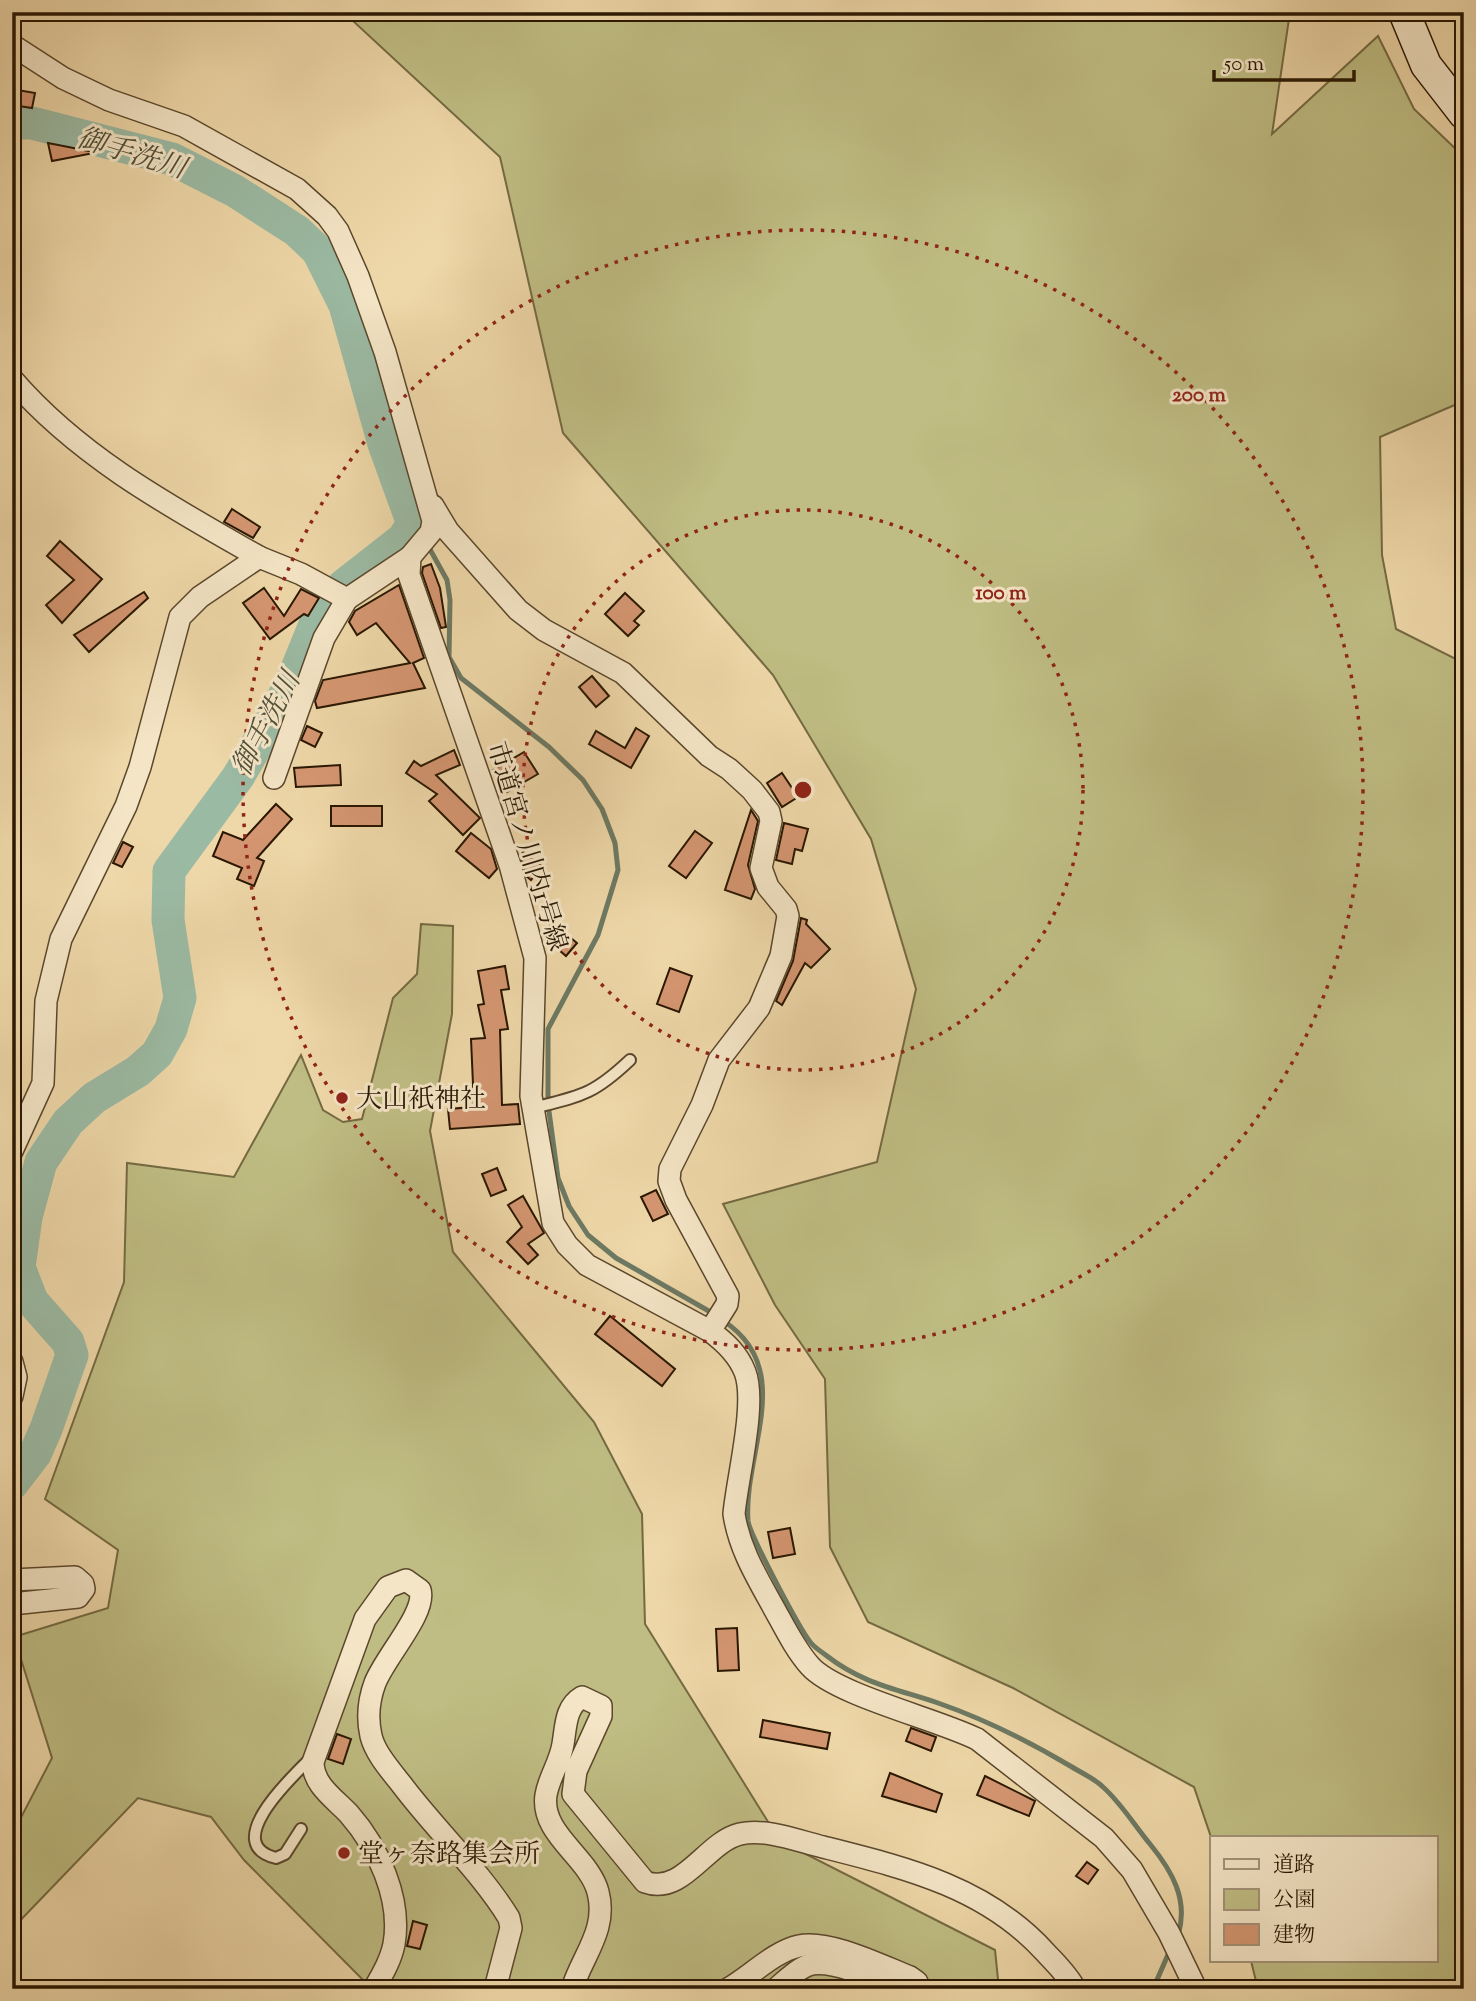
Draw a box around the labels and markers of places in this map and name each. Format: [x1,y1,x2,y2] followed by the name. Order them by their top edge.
[791,778,815,802] centre of rings
[356,1082,486,1119] place label: 大山衹神社
[334,1090,350,1106] marker: 大山衹神社
[358,1837,540,1874] place label: 堂ヶ奈路集会所
[336,1845,352,1861] marker: 堂ヶ奈路集会所

